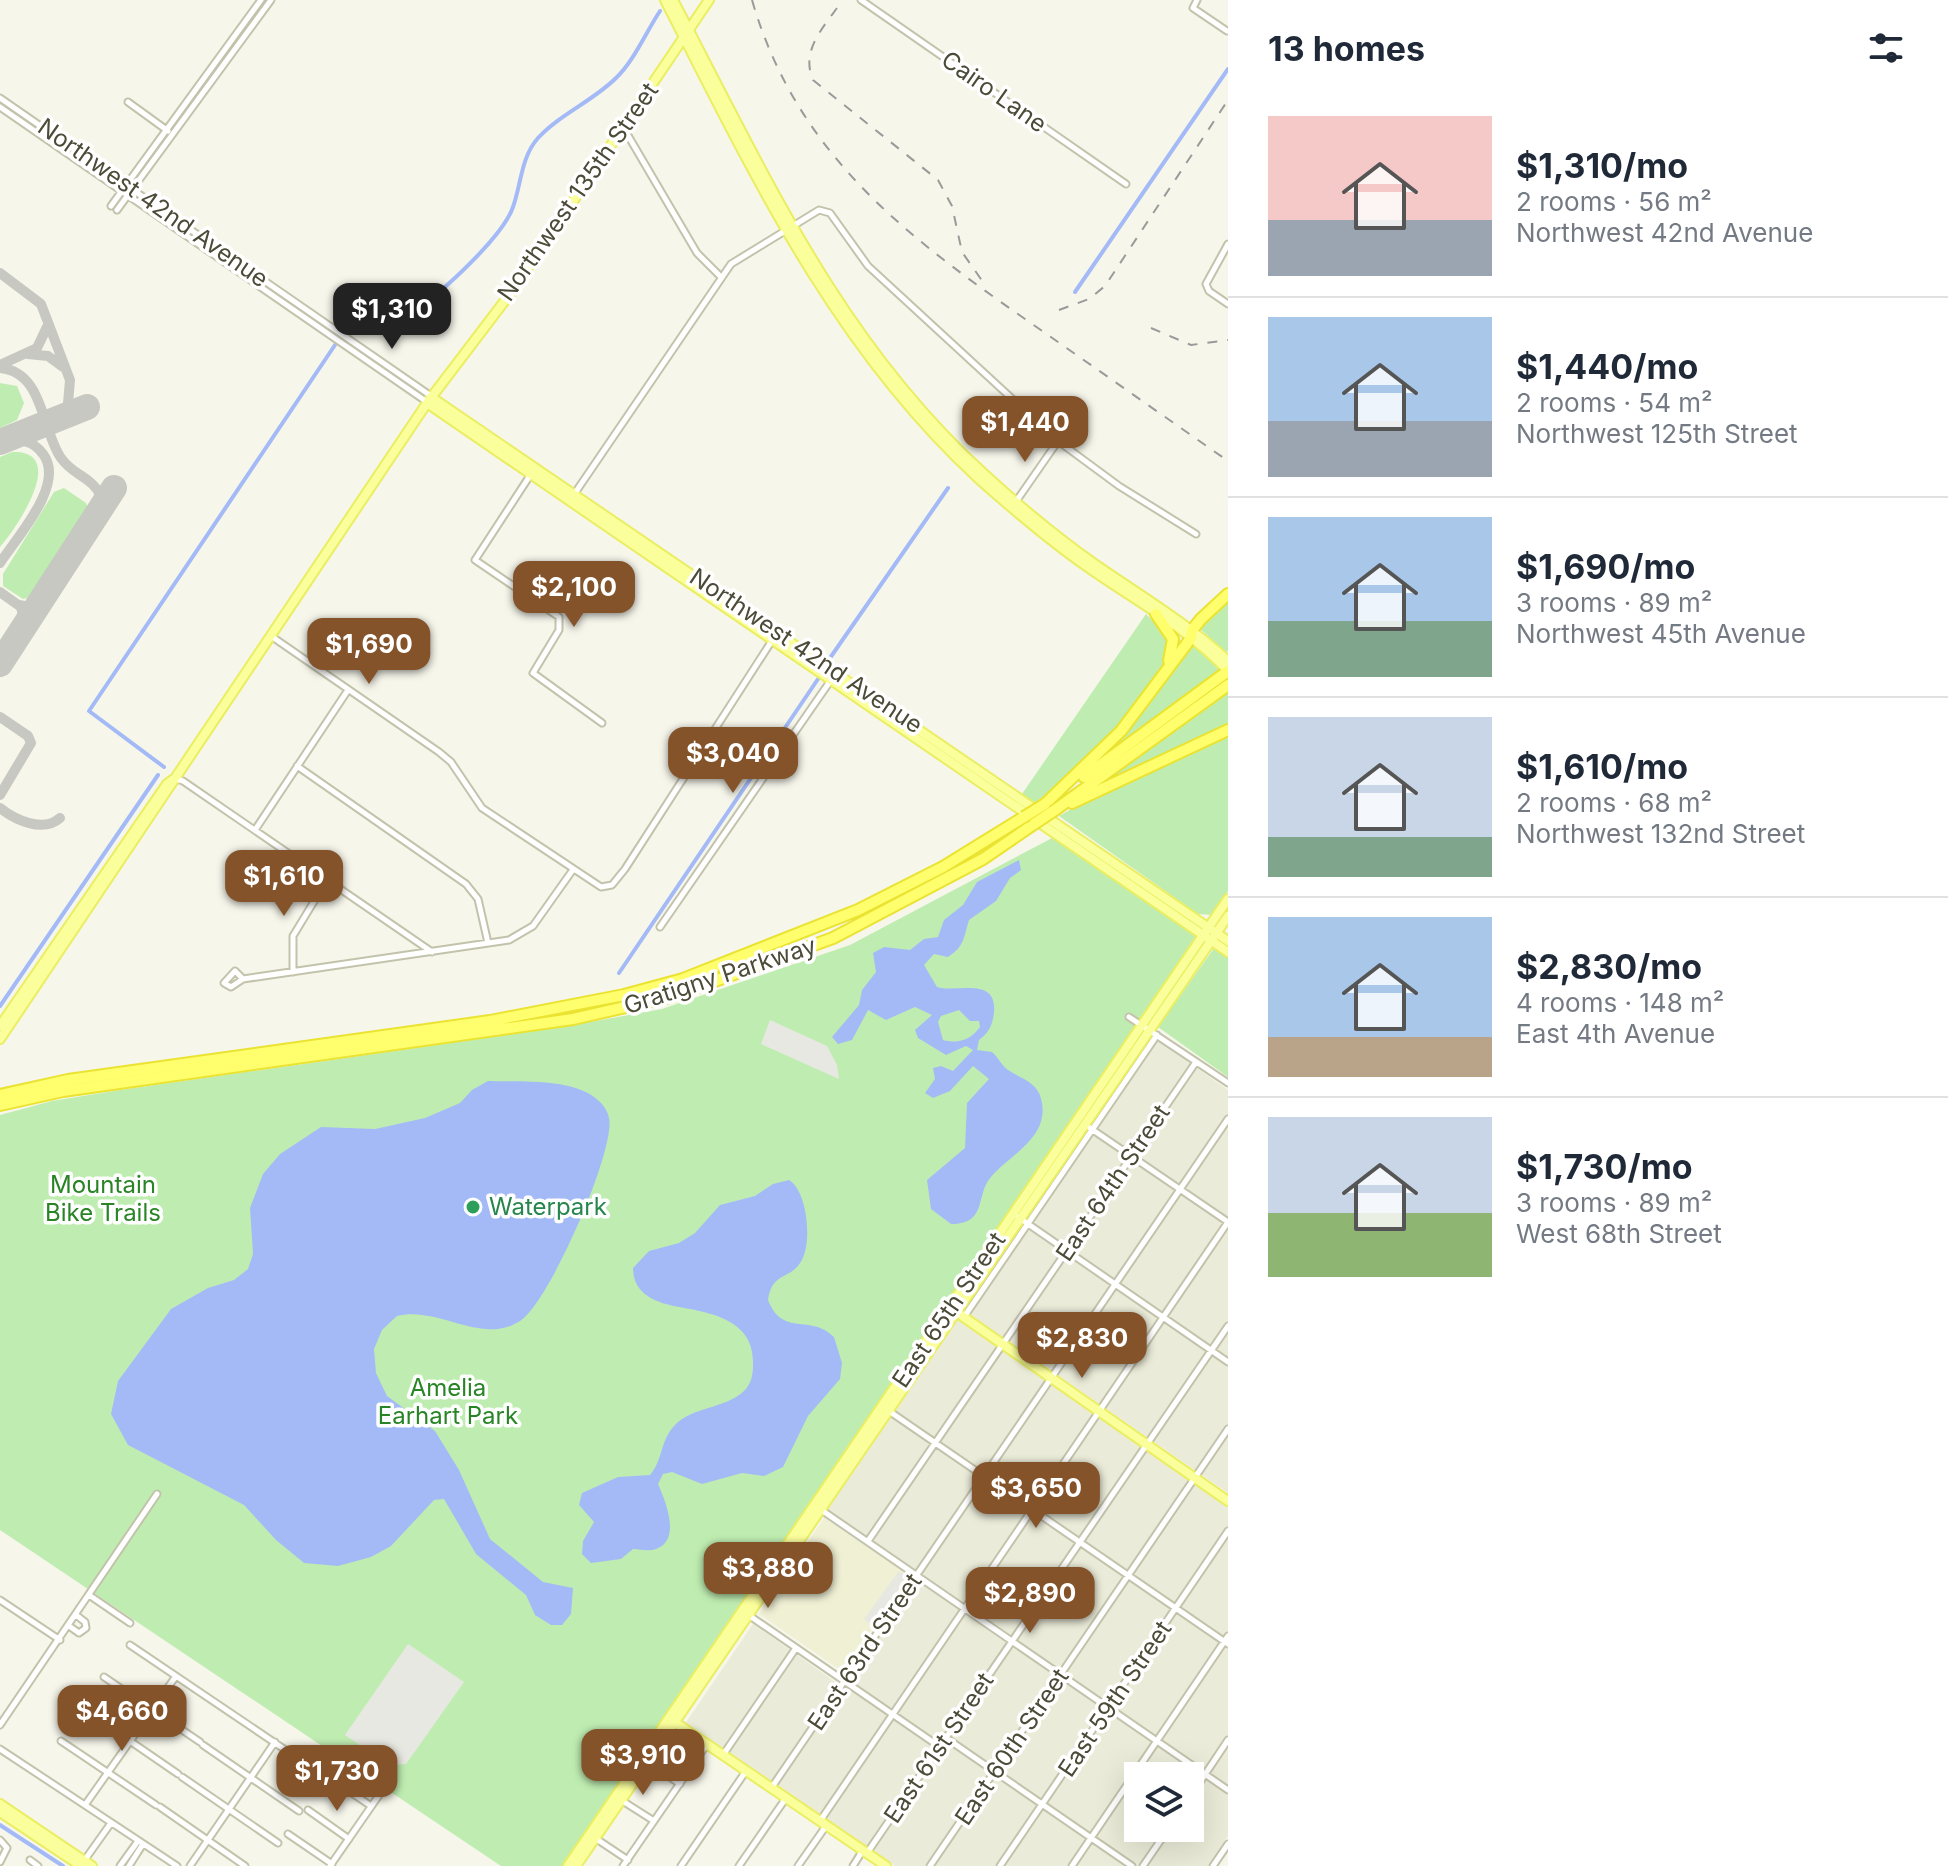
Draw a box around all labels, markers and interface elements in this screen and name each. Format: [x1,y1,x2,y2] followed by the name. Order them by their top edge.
[1864,26,1908,70] icon: filters
[1268,28,1425,69] text: 13 homes
[936,45,1053,138] street label: Cairo Lane
[491,77,664,307] street label: Northwest 135th Street
[33,112,274,293] street label: Northwest 42nd Avenue
[1516,145,1688,186] text: $1,310/mo
[1332,148,1428,244] icon: home
[1516,186,1712,217] text: 2 rooms · 56 m²
[1516,217,1813,248] text: Northwest 42nd Avenue
[327,283,457,351] pin: $1,310
[351,293,433,324] text: $1,310
[1516,346,1698,387] text: $1,440/mo
[1332,349,1428,445] icon: home
[1516,387,1713,418] text: 2 rooms · 54 m²
[960,396,1090,464] pin: $1,440
[980,406,1070,437] text: $1,440
[1516,418,1798,449] text: Northwest 125th Street
[1516,546,1695,587] text: $1,690/mo
[1332,549,1428,645] icon: home
[509,561,639,629] pin: $2,100
[684,562,928,739] street label: Northwest 42nd Avenue
[531,571,617,602] text: $2,100
[1516,587,1712,618] text: 3 rooms · 89 m²
[304,618,434,686] pin: $1,690
[1516,618,1806,649] text: Northwest 45th Avenue
[325,628,413,659] text: $1,690
[668,727,798,795] pin: $3,040
[686,737,780,768] text: $3,040
[1516,746,1688,787] text: $1,610/mo
[1332,749,1428,845] icon: home
[1516,787,1712,818] text: 2 rooms · 68 m²
[1516,818,1805,849] text: Northwest 132nd Street
[219,850,349,918] pin: $1,610
[243,860,325,891] text: $1,610
[620,931,820,1020] street label: Gratigny Parkway
[1516,946,1702,987] text: $2,830/mo
[1332,949,1428,1045] icon: home
[1516,987,1724,1018] text: 4 rooms · 148 m²
[1516,1018,1715,1049] text: East 4th Avenue
[1050,1099,1176,1266] street label: East 64th Street
[1516,1146,1693,1187] text: $1,730/mo
[1332,1149,1428,1245] icon: home
[45,1170,161,1227] park label: Mountain Bike Trails
[1516,1187,1712,1218] text: 3 rooms · 89 m²
[489,1192,607,1221] place label: Waterpark
[464,1198,482,1216] marker: Waterpark
[1516,1218,1722,1249] text: West 68th Street
[886,1226,1011,1393] street label: East 65th Street
[1017,1312,1147,1380] pin: $2,830
[1036,1322,1128,1353] text: $2,830
[378,1373,518,1430] park label: Amelia Earhart Park
[971,1462,1101,1530] pin: $3,650
[990,1472,1082,1503] text: $3,650
[703,1542,833,1610] pin: $3,880
[722,1552,814,1583] text: $3,880
[965,1567,1095,1635] pin: $2,890
[801,1568,928,1736] street label: East 63rd Street
[984,1577,1076,1608] text: $2,890
[1052,1615,1177,1782] street label: East 59th Street
[949,1663,1075,1830] street label: East 60th Street
[878,1667,1000,1828] street label: East 61st Street
[57,1685,187,1753] pin: $4,660
[76,1695,168,1726] text: $4,660
[578,1729,708,1797] pin: $3,910
[599,1739,687,1770] text: $3,910
[272,1745,402,1813] pin: $1,730
[294,1755,380,1786] text: $1,730
[1124,1762,1204,1842] map controls
[1124,1762,1204,1842] button: layers

